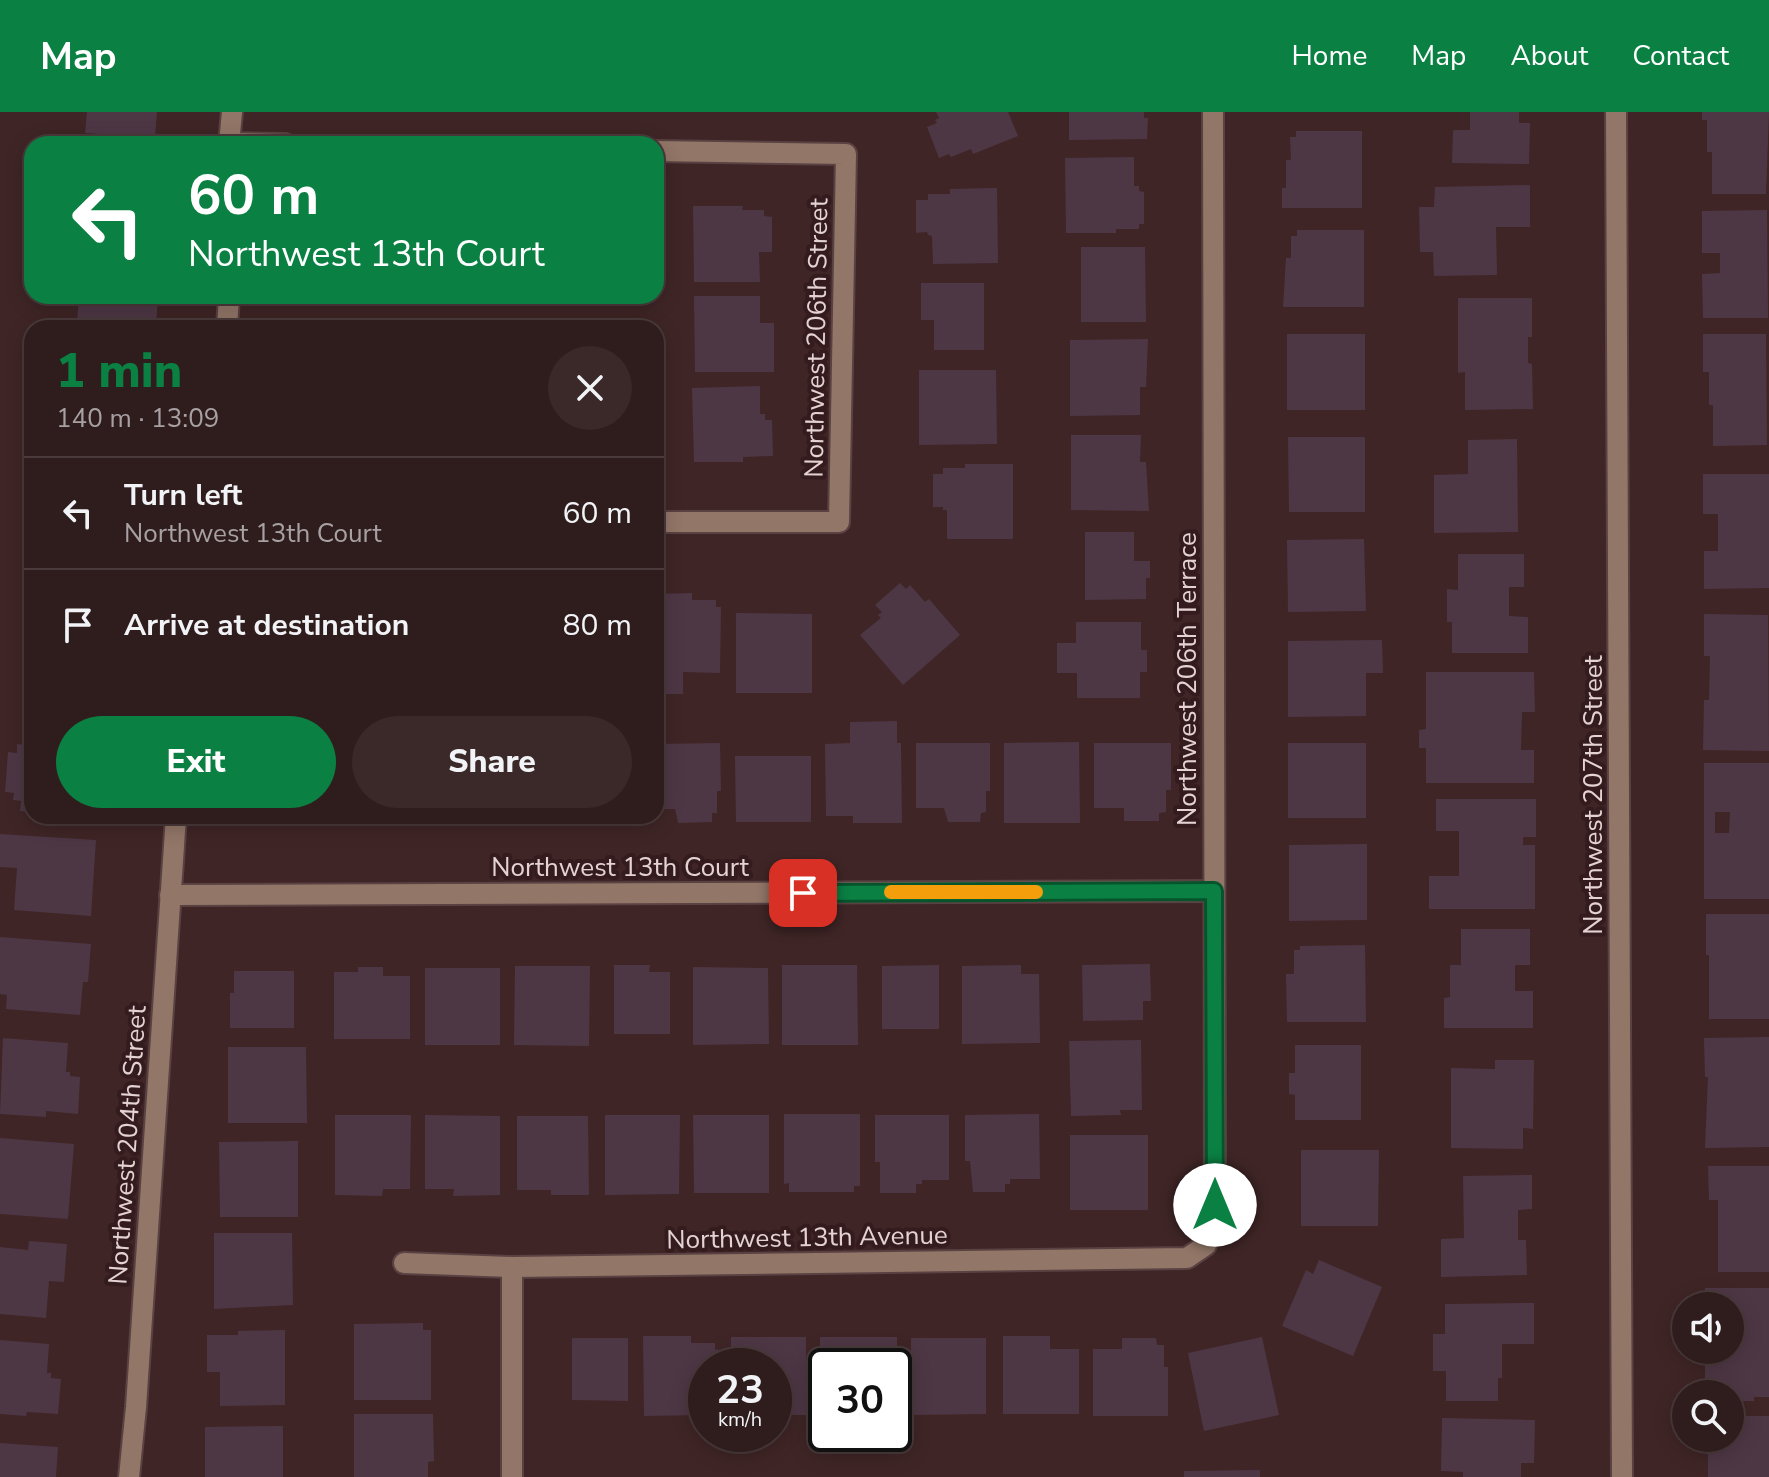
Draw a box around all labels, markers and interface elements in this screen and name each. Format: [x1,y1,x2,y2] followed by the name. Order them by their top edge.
[40,31,117,82] text: Map
[1292,37,1367,75] text: Home
[1411,37,1466,75] text: Map
[1510,37,1588,75] text: About
[1632,37,1729,75] text: Contact
[188,157,319,234] text: 60 m
[56,168,160,272] icon: left
[797,197,836,478] street label: Northwest 206th Street
[188,230,545,279] text: Northwest 13th Court
[56,338,182,404] text: 1 min
[548,346,632,430] button: close
[56,401,219,436] text: 140 m · 13:09
[124,475,242,516] text: Turn left
[56,491,100,535] icon: left
[563,493,632,534] text: 60 m
[124,516,382,551] text: Northwest 13th Court
[1170,532,1205,826] street label: Northwest 206th Terrace
[56,603,100,647] icon: arrive
[124,605,409,646] text: Arrive at destination
[563,605,632,646] text: 80 m
[1576,654,1611,935] street label: Northwest 207th Street
[56,716,336,808] button: Exit
[352,716,632,808] button: Share
[491,850,750,885] street label: Northwest 13th Court
[769,859,837,927] pin
[781,871,825,915] icon: arrive
[100,1004,155,1286] street label: Northwest 204th Street
[1173,1163,1257,1247] position arrow
[666,1218,948,1257] street label: Northwest 13th Avenue
[1672,1292,1744,1452] map controls
[1672,1292,1744,1364] button: sound
[808,1348,912,1452] speed limit sign: 30
[716,1363,764,1417] text: 23
[1672,1380,1744,1452] button: search
[718,1406,762,1433] text: km/h

